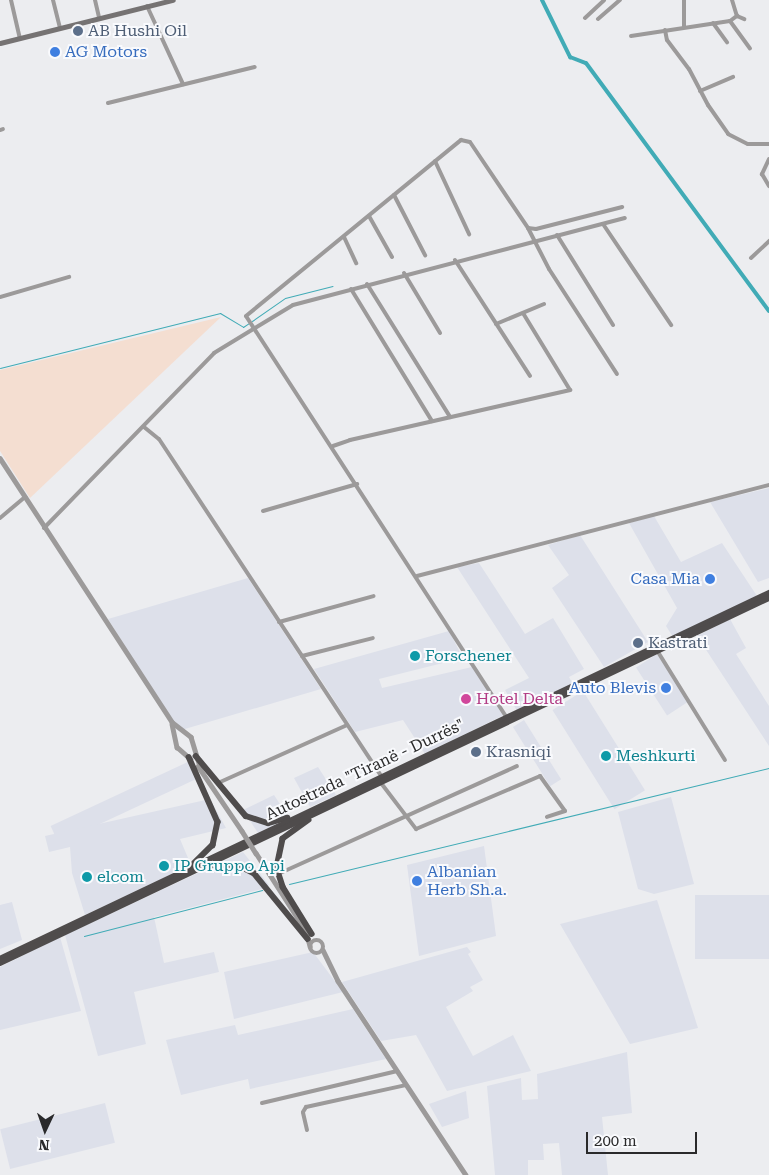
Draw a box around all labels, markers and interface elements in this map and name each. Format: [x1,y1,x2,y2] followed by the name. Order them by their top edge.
[88,21,187,41] place label: AB Hushi Oil
[72,25,84,37] marker: AB Hushi Oil
[65,42,147,62] place label: AG Motors
[49,46,61,58] marker: AG Motors
[631,569,700,589] place label: Casa Mia
[704,573,716,585] marker: Casa Mia
[648,633,708,653] place label: Kastrati
[632,637,644,649] marker: Kastrati
[425,646,512,666] place label: Forschener
[409,650,421,662] marker: Forschener
[569,678,656,698] place label: Auto Blevis
[660,682,672,694] marker: Auto Blevis
[476,689,563,709] place label: Hotel Delta
[460,693,472,705] marker: Hotel Delta
[263,715,467,825] street label: Autostrada "Tiranë - Durrës"
[486,742,551,762] place label: Krasniqi
[470,746,482,758] marker: Krasniqi
[616,746,695,766] place label: Meshkurti
[600,750,612,762] marker: Meshkurti
[174,856,285,876] place label: IP Gruppo Api
[158,860,170,872] marker: IP Gruppo Api
[427,862,507,900] place label: Albanian Herb Sh.a.
[97,867,144,887] place label: elcom
[81,871,93,883] marker: elcom
[411,875,423,887] marker: Albanian Herb Sh.a.
[20,1105,70,1155] north arrow
[589,1122,700,1154] scale bar
[594,1132,637,1150] text: 200 m
[38,1137,50,1153] text: N

